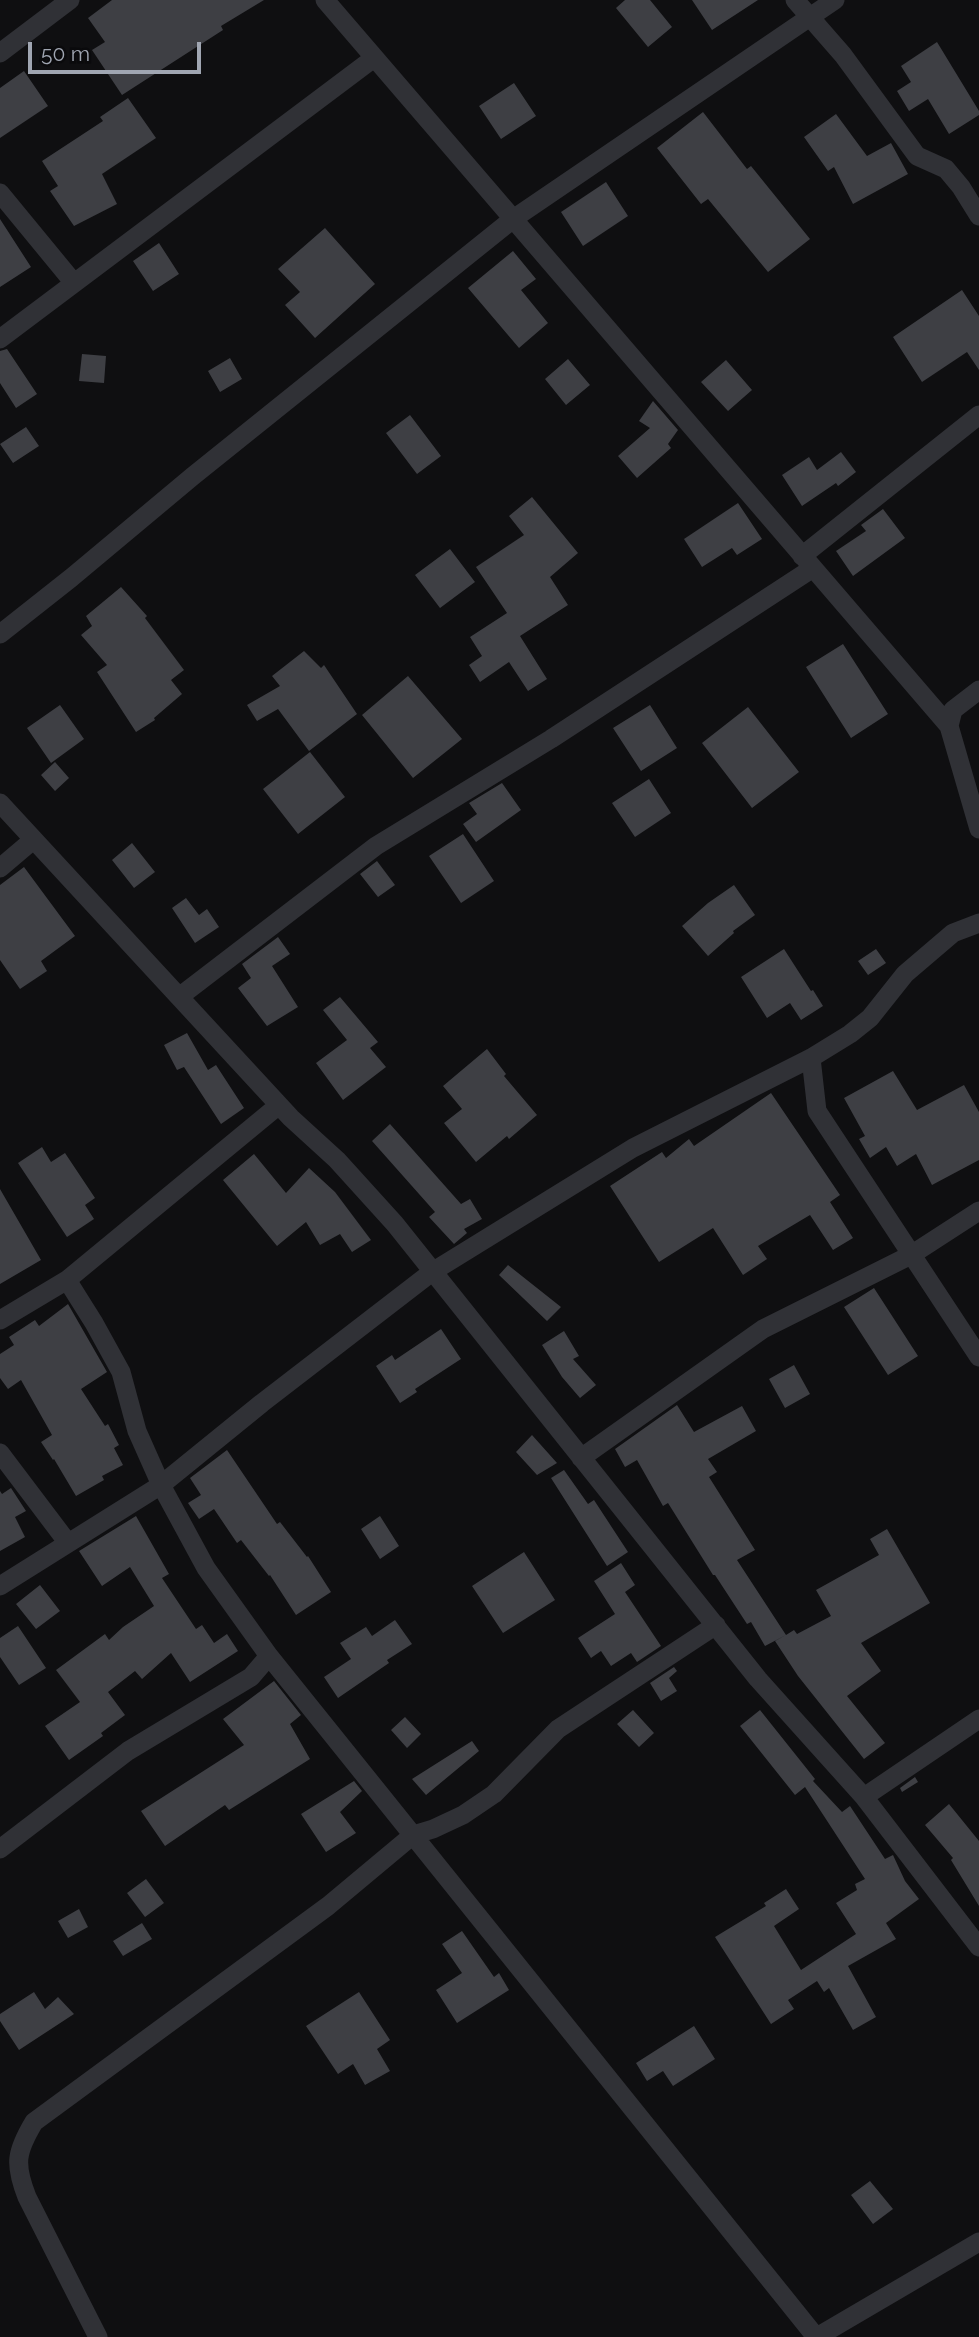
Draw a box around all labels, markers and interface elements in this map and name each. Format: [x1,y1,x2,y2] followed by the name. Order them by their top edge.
[32,28,205,72] scale bar
[41,41,90,66] text: 50 m

